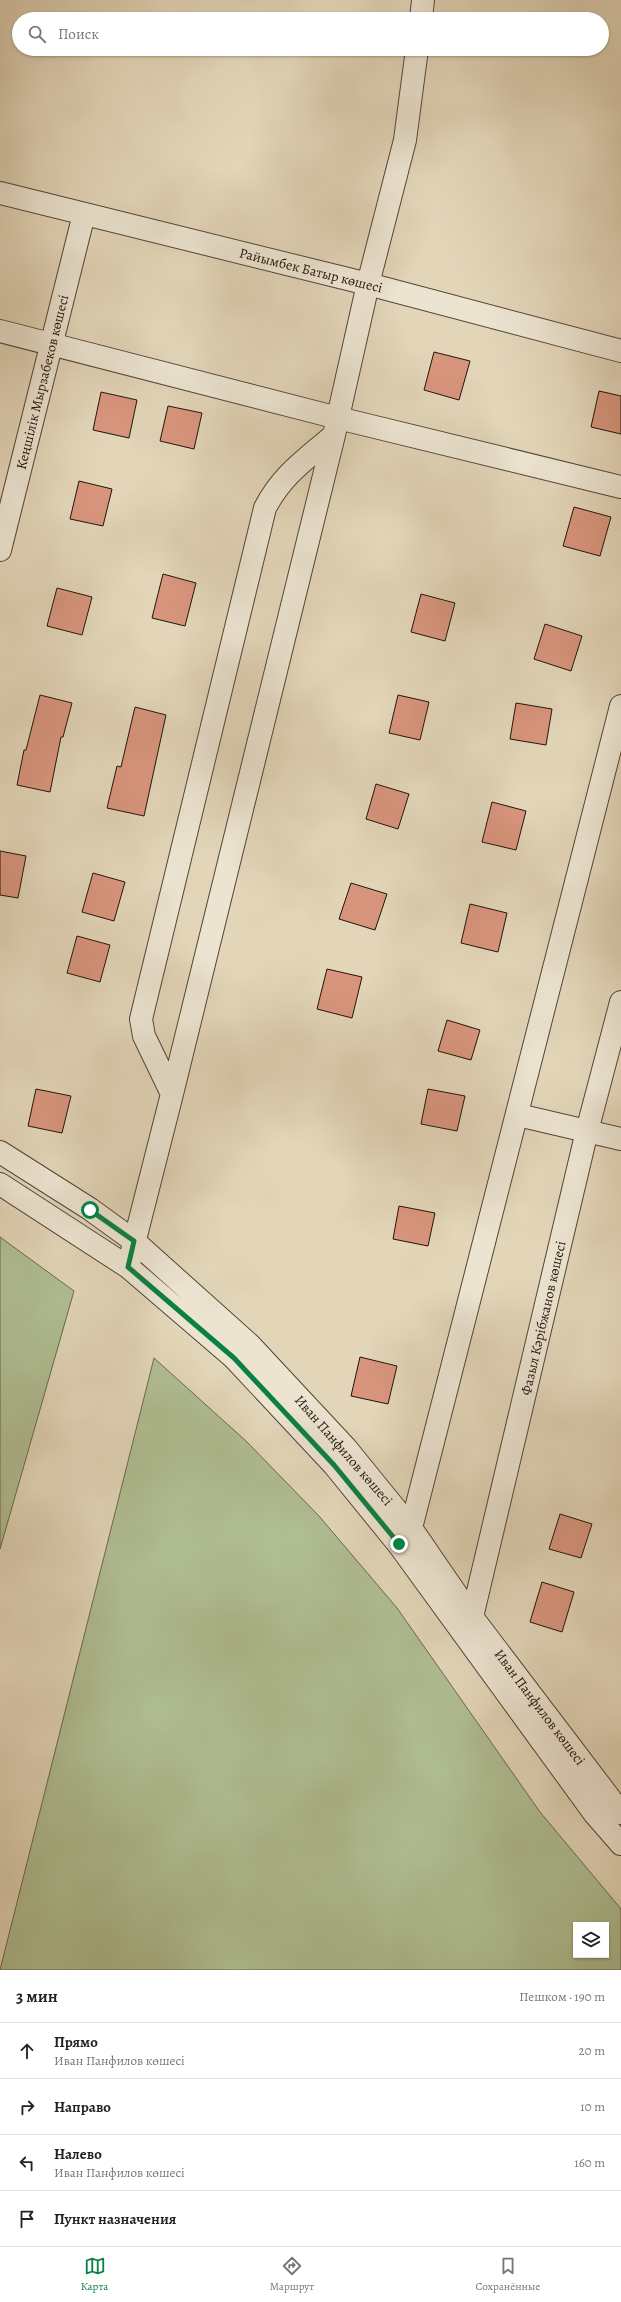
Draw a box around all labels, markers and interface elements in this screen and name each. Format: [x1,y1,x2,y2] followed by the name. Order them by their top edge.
[12,12,609,56] search box
[26,23,48,45] icon: search
[58,24,99,44] text: Поиск
[237,243,385,298] street label: Райымбек Батыр көшесі
[12,293,73,472] street label: Кеңшілік Мырзабеков көшесі
[81,1201,99,1219] route start
[516,1239,571,1397] street label: Фазыл Кәрібжанов көшесі
[290,1391,397,1510] street label: Иван Панфилов көшесі
[390,1535,408,1553] route end
[490,1645,590,1769] street label: Иван Панфилов көшесі
[573,1922,609,1958] map controls
[573,1922,609,1958] button: layers
[16,1985,58,2008] text: 3 мин
[519,1988,605,2005] text: Пешком · 190 m
[54,2032,98,2052] text: Прямо
[16,2040,38,2062] icon: ahead
[579,2042,605,2059] text: 20 m
[54,2052,185,2069] text: Иван Панфилов көшесі
[16,2096,38,2118] icon: right
[54,2097,111,2117] text: Направо
[580,2098,605,2115] text: 10 m
[54,2144,102,2164] text: Налево
[16,2152,38,2174] icon: left
[574,2154,605,2171] text: 160 m
[54,2164,185,2181] text: Иван Панфилов көшесі
[16,2208,38,2230] icon: arrive
[54,2209,176,2229] text: Пункт назначения
[81,2255,108,2294] tab: Карта
[270,2255,314,2294] tab: Маршрут
[475,2255,540,2294] tab: Сохранённые

